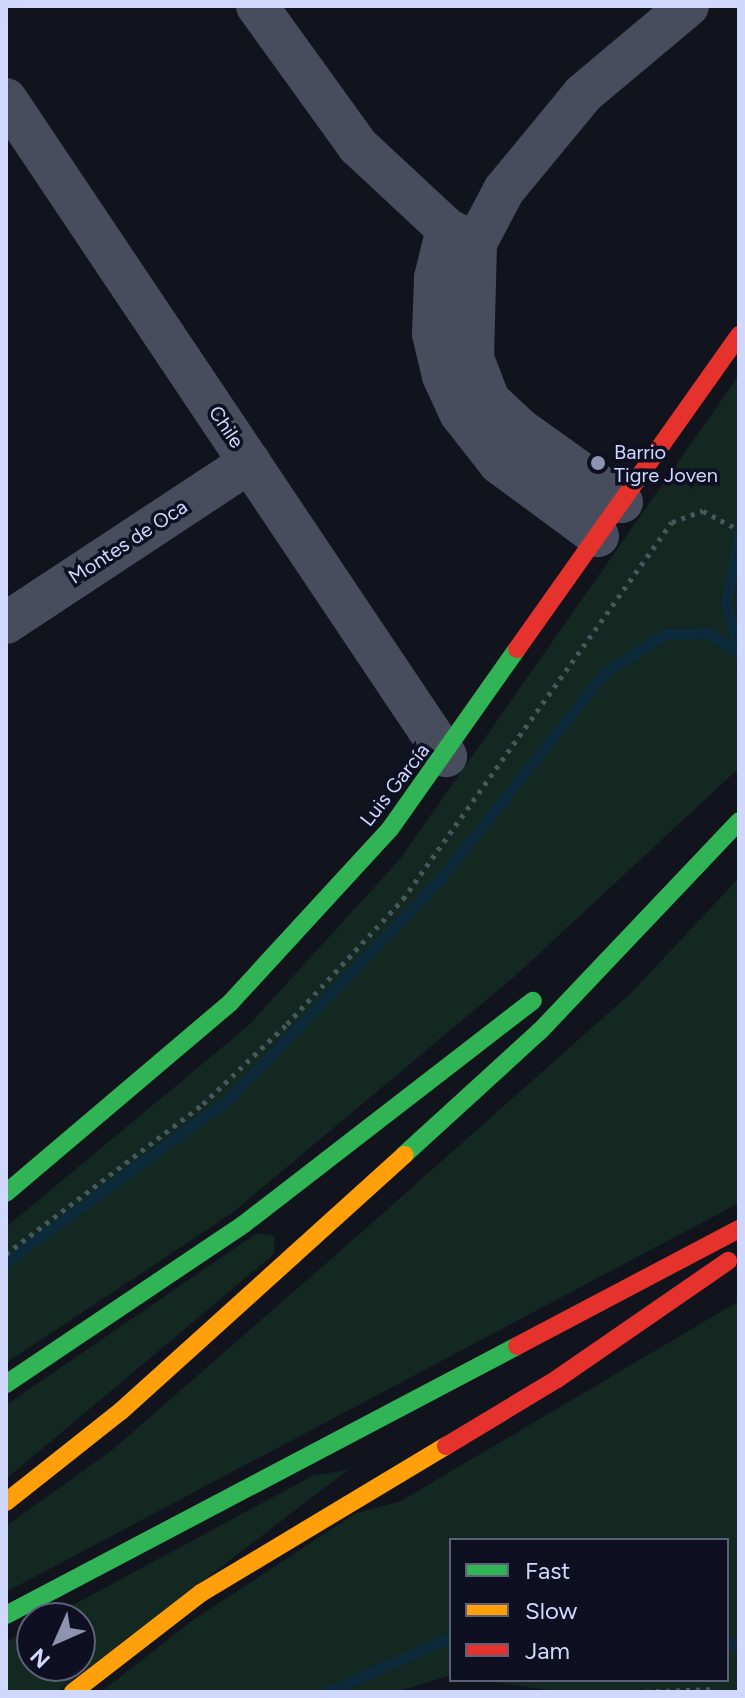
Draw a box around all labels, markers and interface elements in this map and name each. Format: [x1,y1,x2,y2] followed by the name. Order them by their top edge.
[203,401,249,453] street label: Chile
[614,440,718,487] place label: Barrio Tigre Joven
[589,454,607,472] marker: Barrio Tigre Joven
[64,495,192,589] street label: Montes de Oca
[355,739,435,831] street label: Luis García
[449,1538,729,1682] legend
[525,1556,570,1585] text: Fast
[525,1596,577,1625] text: Slow
[16,1602,96,1682] north arrow
[525,1636,570,1665] text: Jam
[25,1642,56,1673] text: N

